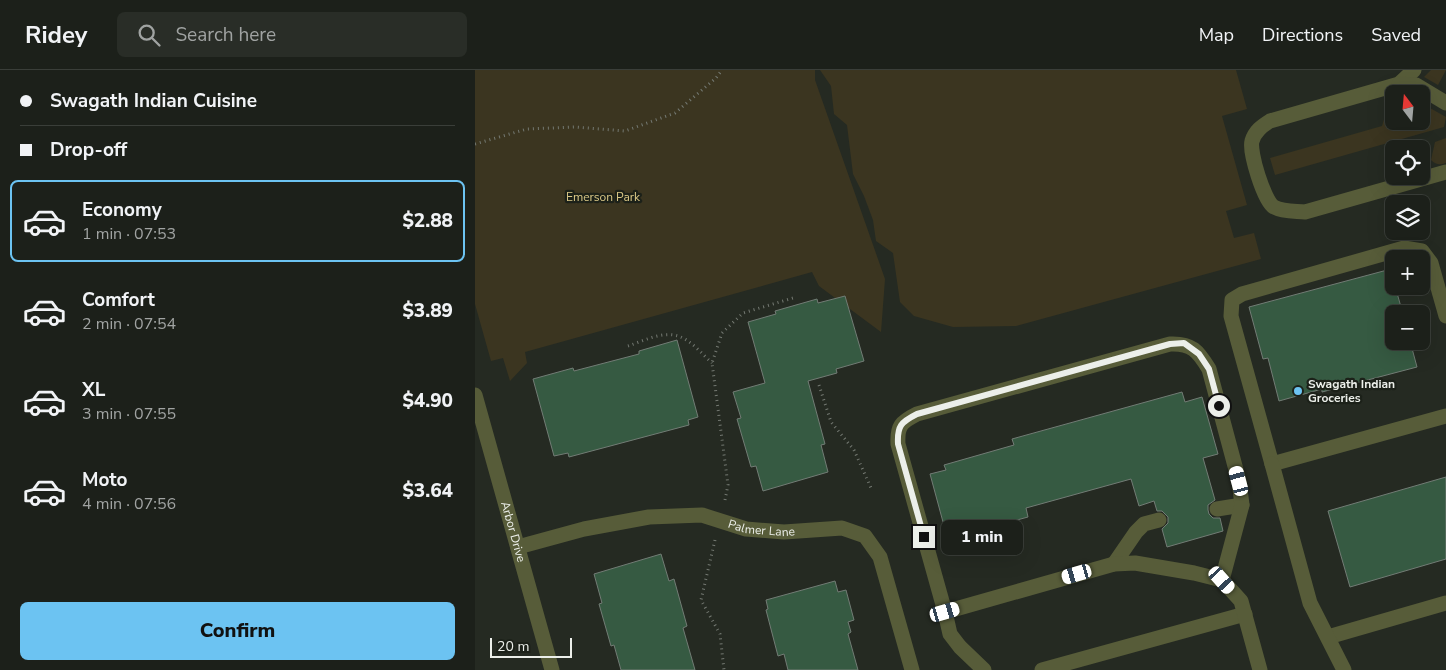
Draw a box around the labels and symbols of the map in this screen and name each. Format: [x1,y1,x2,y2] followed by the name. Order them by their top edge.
[1385,85,1430,130] north arrow
[566,189,641,205] park label: Emerson Park
[1308,376,1395,406] place label: Swagath Indian Groceries
[1292,385,1304,397] marker: Swagath Indian Groceries
[1208,395,1230,417] route start
[1227,465,1250,497] car
[497,499,529,564] street label: Arbor Drive
[726,516,795,540] street label: Palmer Lane
[941,520,1024,554] callout: 1 min
[913,526,935,548] route end
[1060,563,1093,585] car
[1206,564,1237,596] car
[928,601,961,623] car
[490,635,573,658] scale bar

